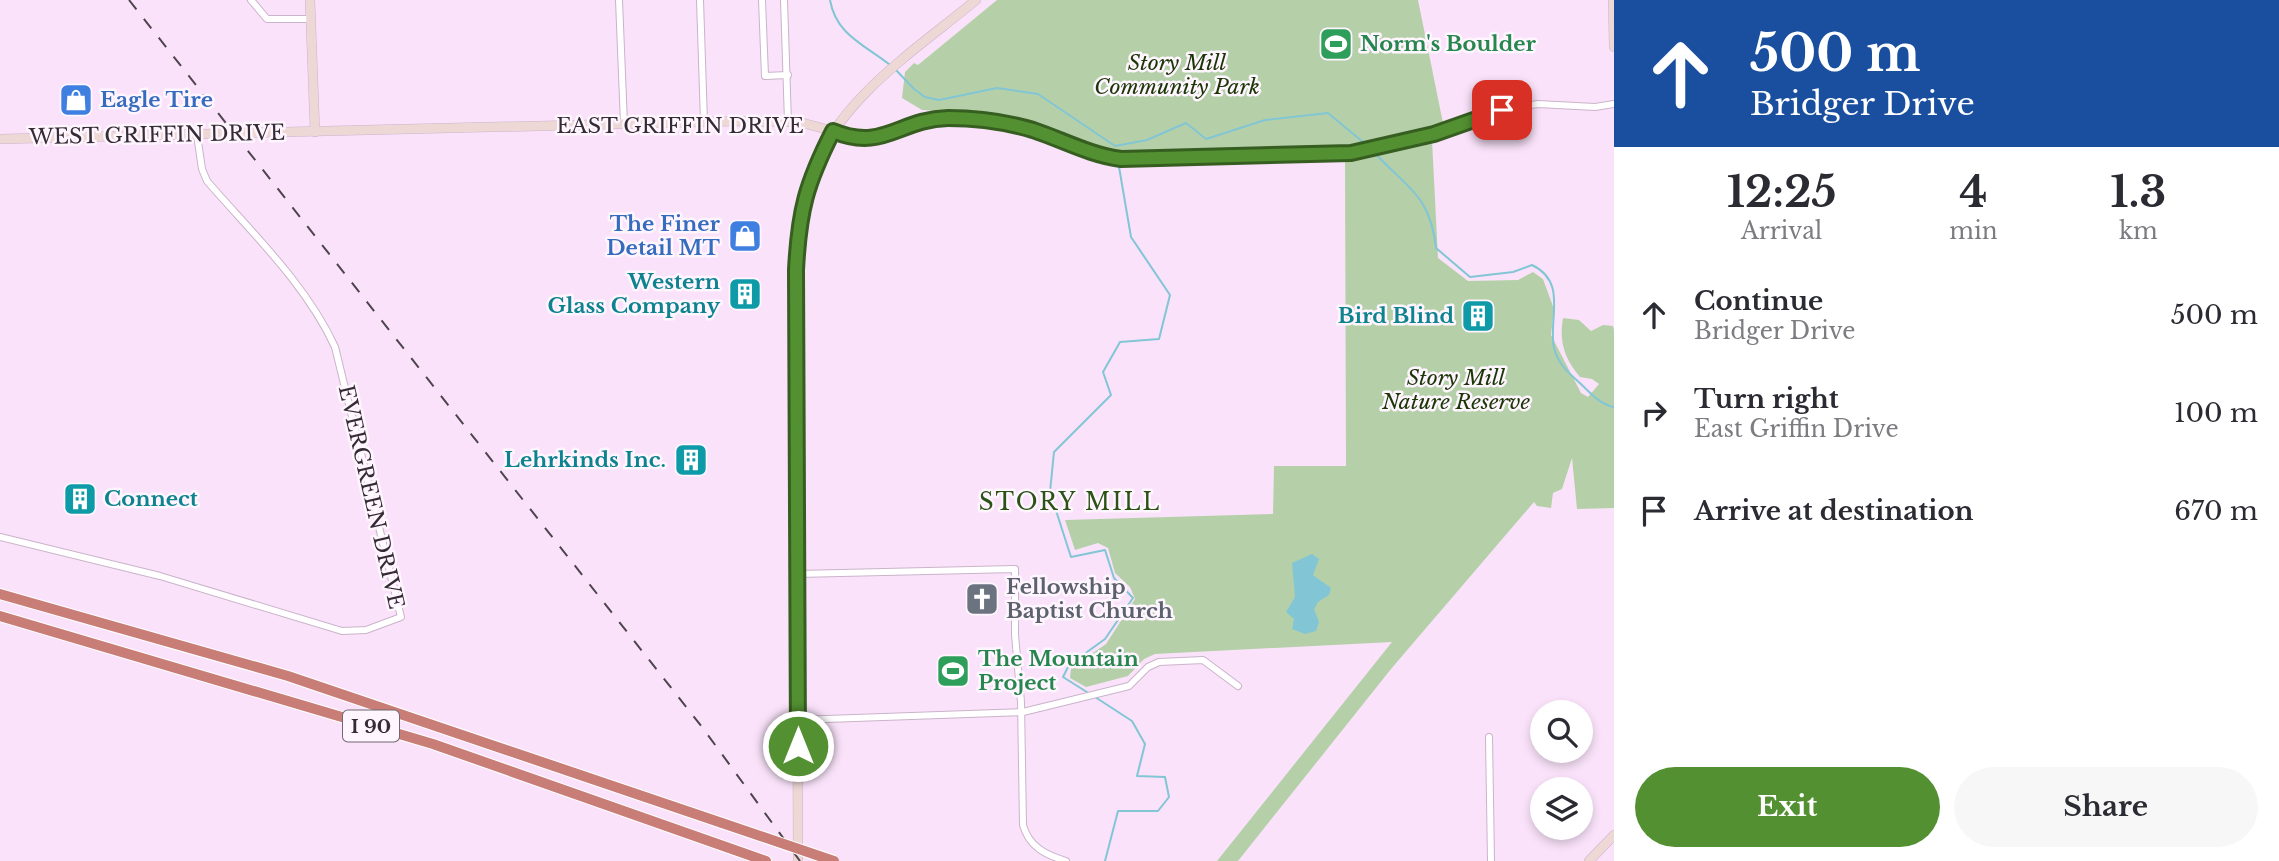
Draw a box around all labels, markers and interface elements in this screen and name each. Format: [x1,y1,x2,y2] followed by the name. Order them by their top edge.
[1750,23,1920,84] text: 500 m
[1317,25,1355,63] sports icon: Norm's Boulder
[1635,28,1726,119] icon: ahead
[1360,31,1537,57] place label: Norm's Boulder
[1094,50,1260,100] park label: Story Mill Community Park
[1472,80,1532,140] pin
[57,81,95,119] shop icon: Eagle Tire
[1750,84,1975,124] text: Bridger Drive
[100,87,213,113] place label: Eagle Tire
[1483,91,1521,129] icon: arrive
[556,113,804,139] street label: EAST GRIFFIN DRIVE
[28,120,285,150] street label: WEST GRIFFIN DRIVE
[1727,166,1837,218] text: 12:25
[1960,166,1987,218] text: 4
[2110,166,2166,218] text: 1.3
[606,211,721,261] place label: The Finer Detail MT
[726,217,764,255] shop icon: The Finer Detail MT
[1741,217,1822,245] text: Arrival
[1949,217,1998,245] text: min
[2119,217,2158,245] text: km
[548,269,720,319] place label: Western Glass Company
[726,275,764,313] building icon: Western Glass Company
[1694,285,1823,317] text: Continue
[1635,296,1673,334] icon: ahead
[1459,297,1497,335] building icon: Bird Blind
[2171,299,2258,331] text: 500 m
[1338,303,1454,329] place label: Bird Blind
[1694,317,1856,345] text: Bridger Drive
[1381,365,1531,415] park label: Story Mill Nature Reserve
[333,383,409,611] street label: EVERGREEN DRIVE
[1694,383,1839,415] text: Turn right
[1635,394,1673,432] icon: right
[2174,397,2258,429] text: 100 m
[1694,415,1899,443] text: East Griffin Drive
[672,441,710,479] building icon: Lehrkinds Inc.
[504,447,666,473] place label: Lehrkinds Inc.
[61,480,99,518] building icon: Connect
[104,486,198,512] place label: Connect
[979,488,1161,516] district label: STORY MILL
[1635,492,1673,530] icon: arrive
[1694,495,1974,527] text: Arrive at destination
[2174,495,2258,527] text: 670 m
[1006,574,1173,624] place label: Fellowship Baptist Church
[963,580,1001,618] church icon: Fellowship Baptist Church
[978,646,1139,696] place label: The Mountain Project
[934,652,972,690] sports icon: The Mountain Project
[1530,700,1593,840] map controls
[1530,700,1593,763] button: search
[761,709,835,783] position arrow
[343,710,399,741] road number: I 90
[1635,767,1940,847] button: Exit
[1954,767,2258,847] button: Share
[1530,777,1593,840] button: layers

